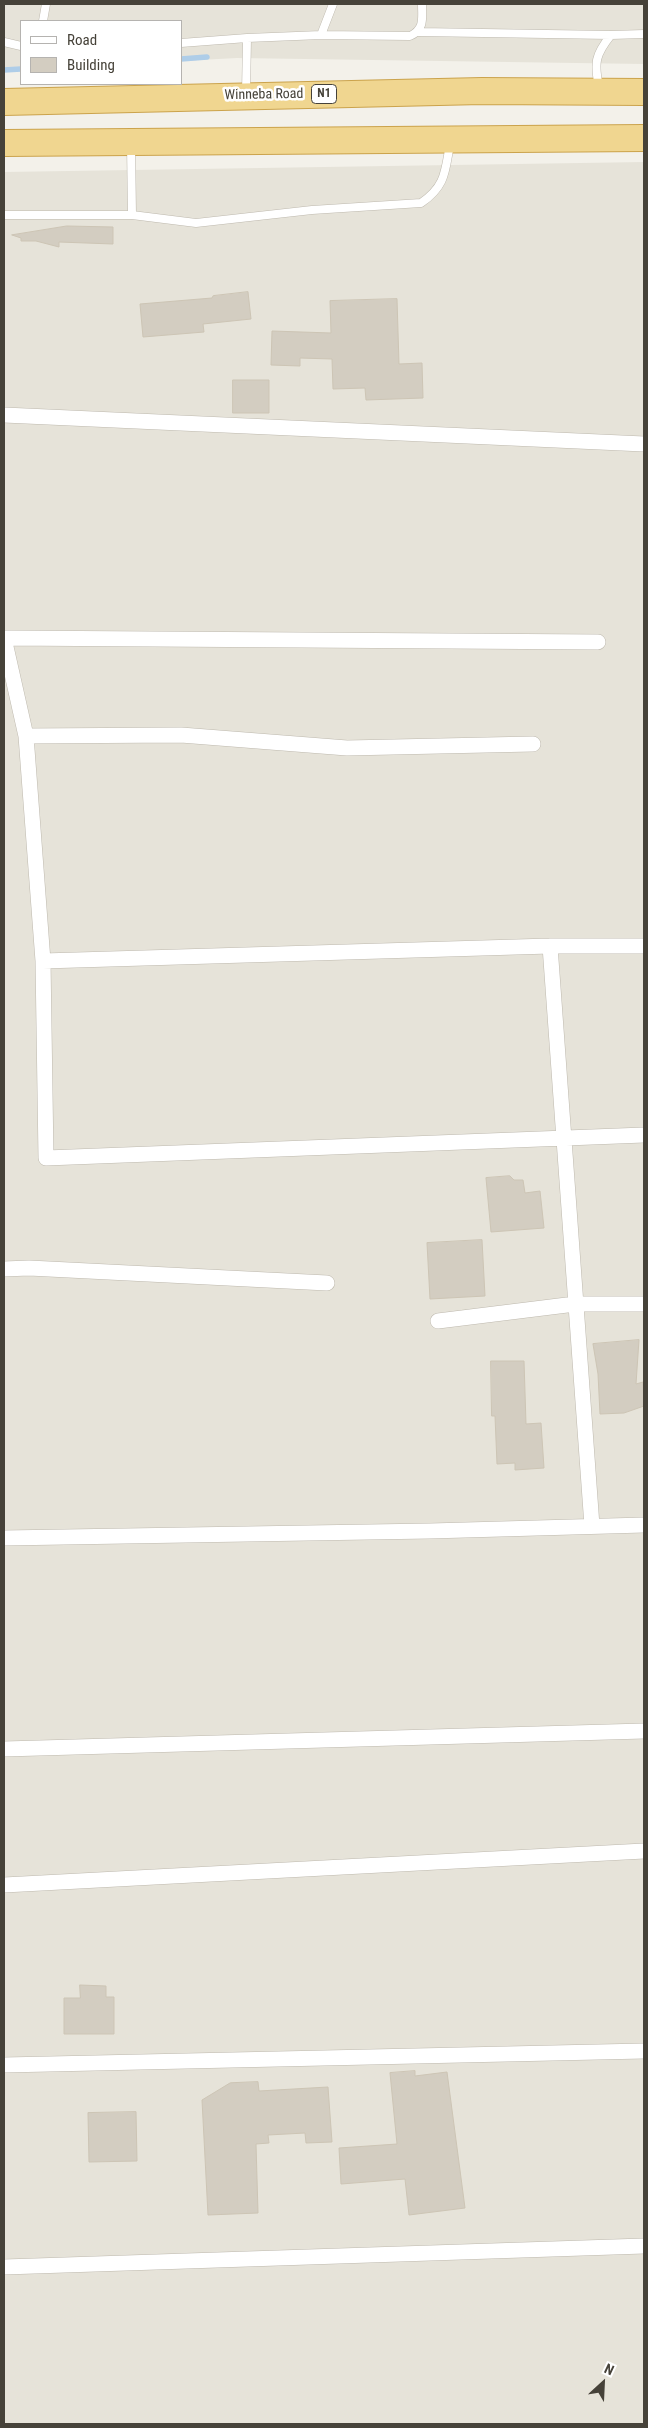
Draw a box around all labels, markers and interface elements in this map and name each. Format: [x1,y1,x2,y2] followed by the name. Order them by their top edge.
[20,20,182,85] legend
[67,31,97,49] text: Road
[67,56,115,74] text: Building
[312,85,336,104] road number: N1
[224,86,304,104] street label: Winneba Road
[578,2358,628,2408] north arrow
[602,2360,617,2378] text: N

